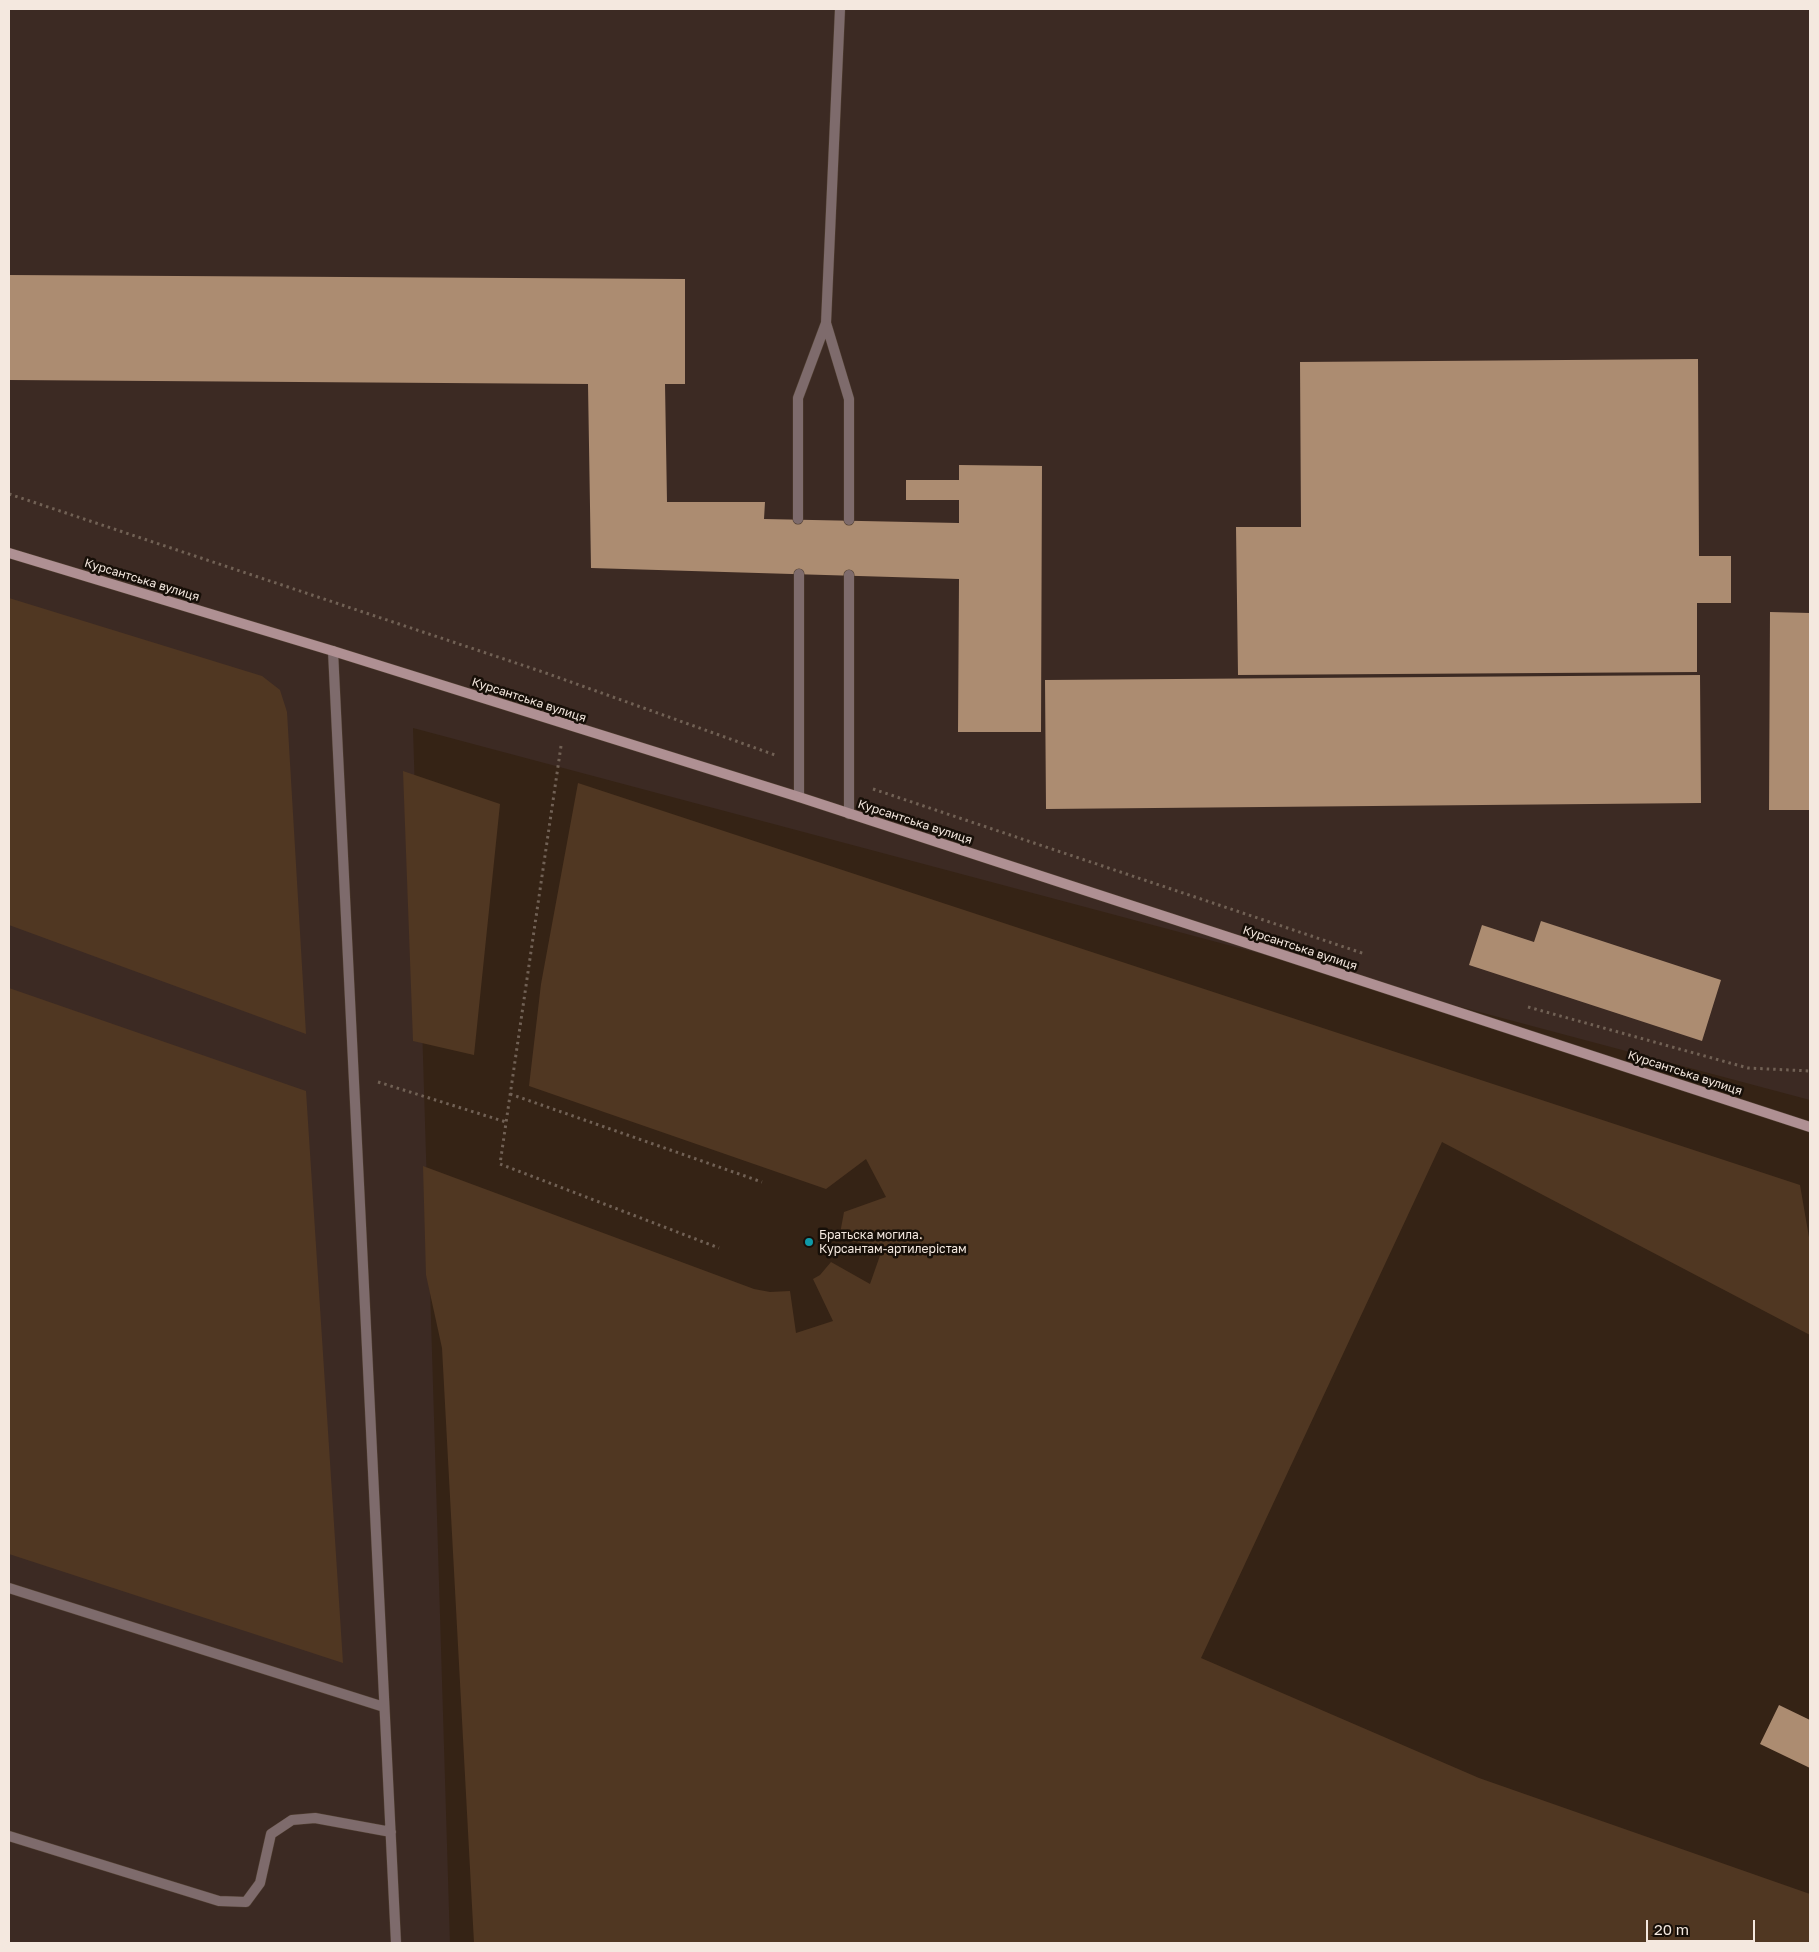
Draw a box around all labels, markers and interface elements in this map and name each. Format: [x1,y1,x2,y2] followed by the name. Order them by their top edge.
[83,556,201,604] street label: Курсантська вулиця
[470,675,588,725] street label: Курсантська вулиця
[856,797,974,847] street label: Курсантська вулиця
[1241,923,1359,973] street label: Курсантська вулиця
[1626,1048,1744,1098] street label: Курсантська вулиця
[819,1228,967,1256] place label: Братьска могила. Курсантам-артилерістам
[803,1236,815,1248] marker: Братьска могила. Курсантам-артилерістам
[1649,1910,1758,1942] scale bar
[1654,1920,1689,1938] text: 20 m

